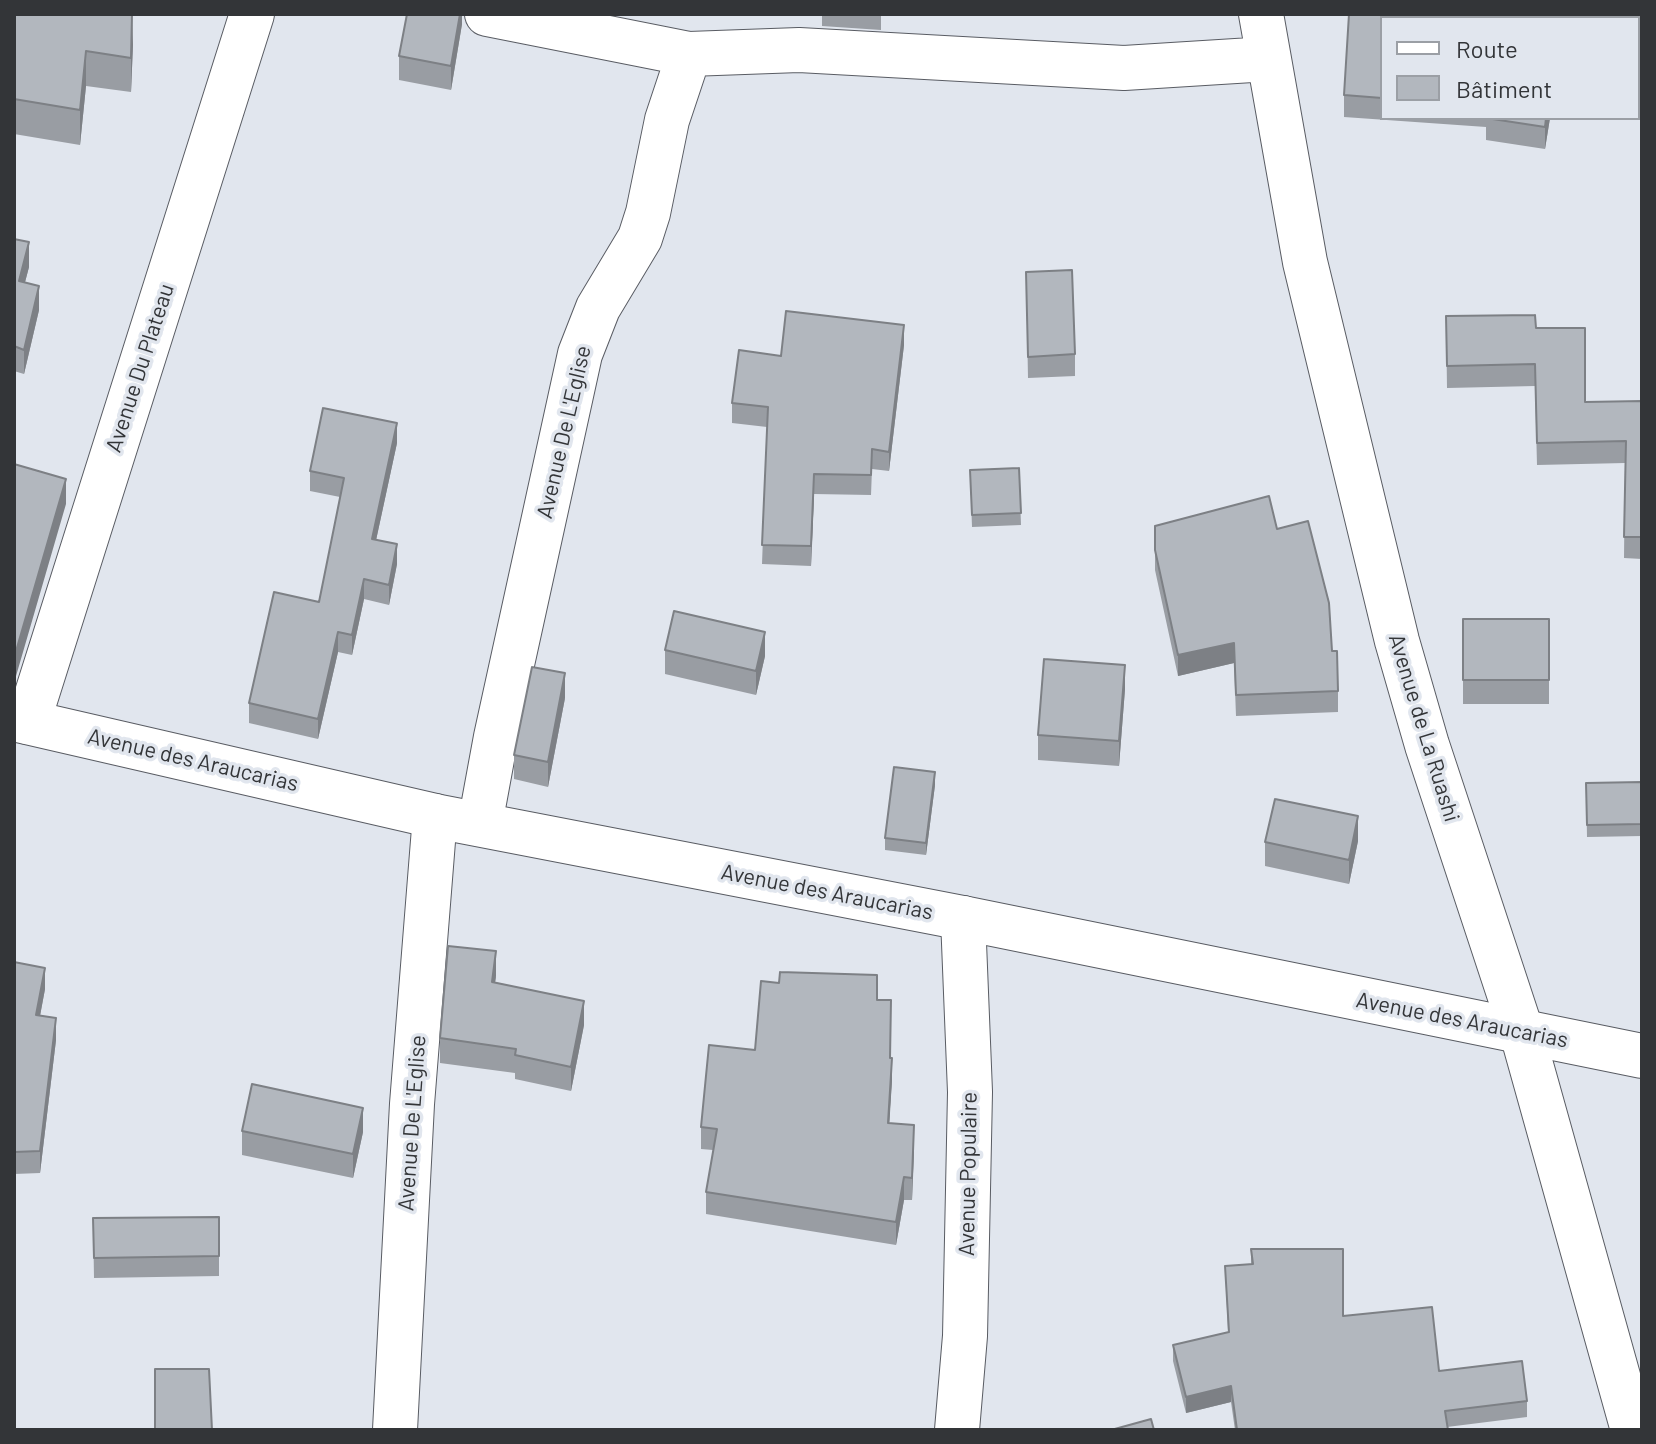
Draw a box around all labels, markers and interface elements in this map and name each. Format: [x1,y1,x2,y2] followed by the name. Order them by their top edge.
[1380,16,1640,120] legend
[1456,34,1518,63] text: Route
[1456,74,1552,103] text: Bâtiment
[100,281,180,455] street label: Avenue Du Plateau
[531,343,597,521] street label: Avenue De L'Eglise
[1383,631,1465,825] street label: Avenue de La Ruashi
[85,723,301,797] street label: Avenue des Araucarias
[719,859,935,925] street label: Avenue des Araucarias
[1354,987,1570,1053] street label: Avenue des Araucarias
[393,1034,431,1212] street label: Avenue De L'Eglise
[953,1092,983,1256] street label: Avenue Populaire

